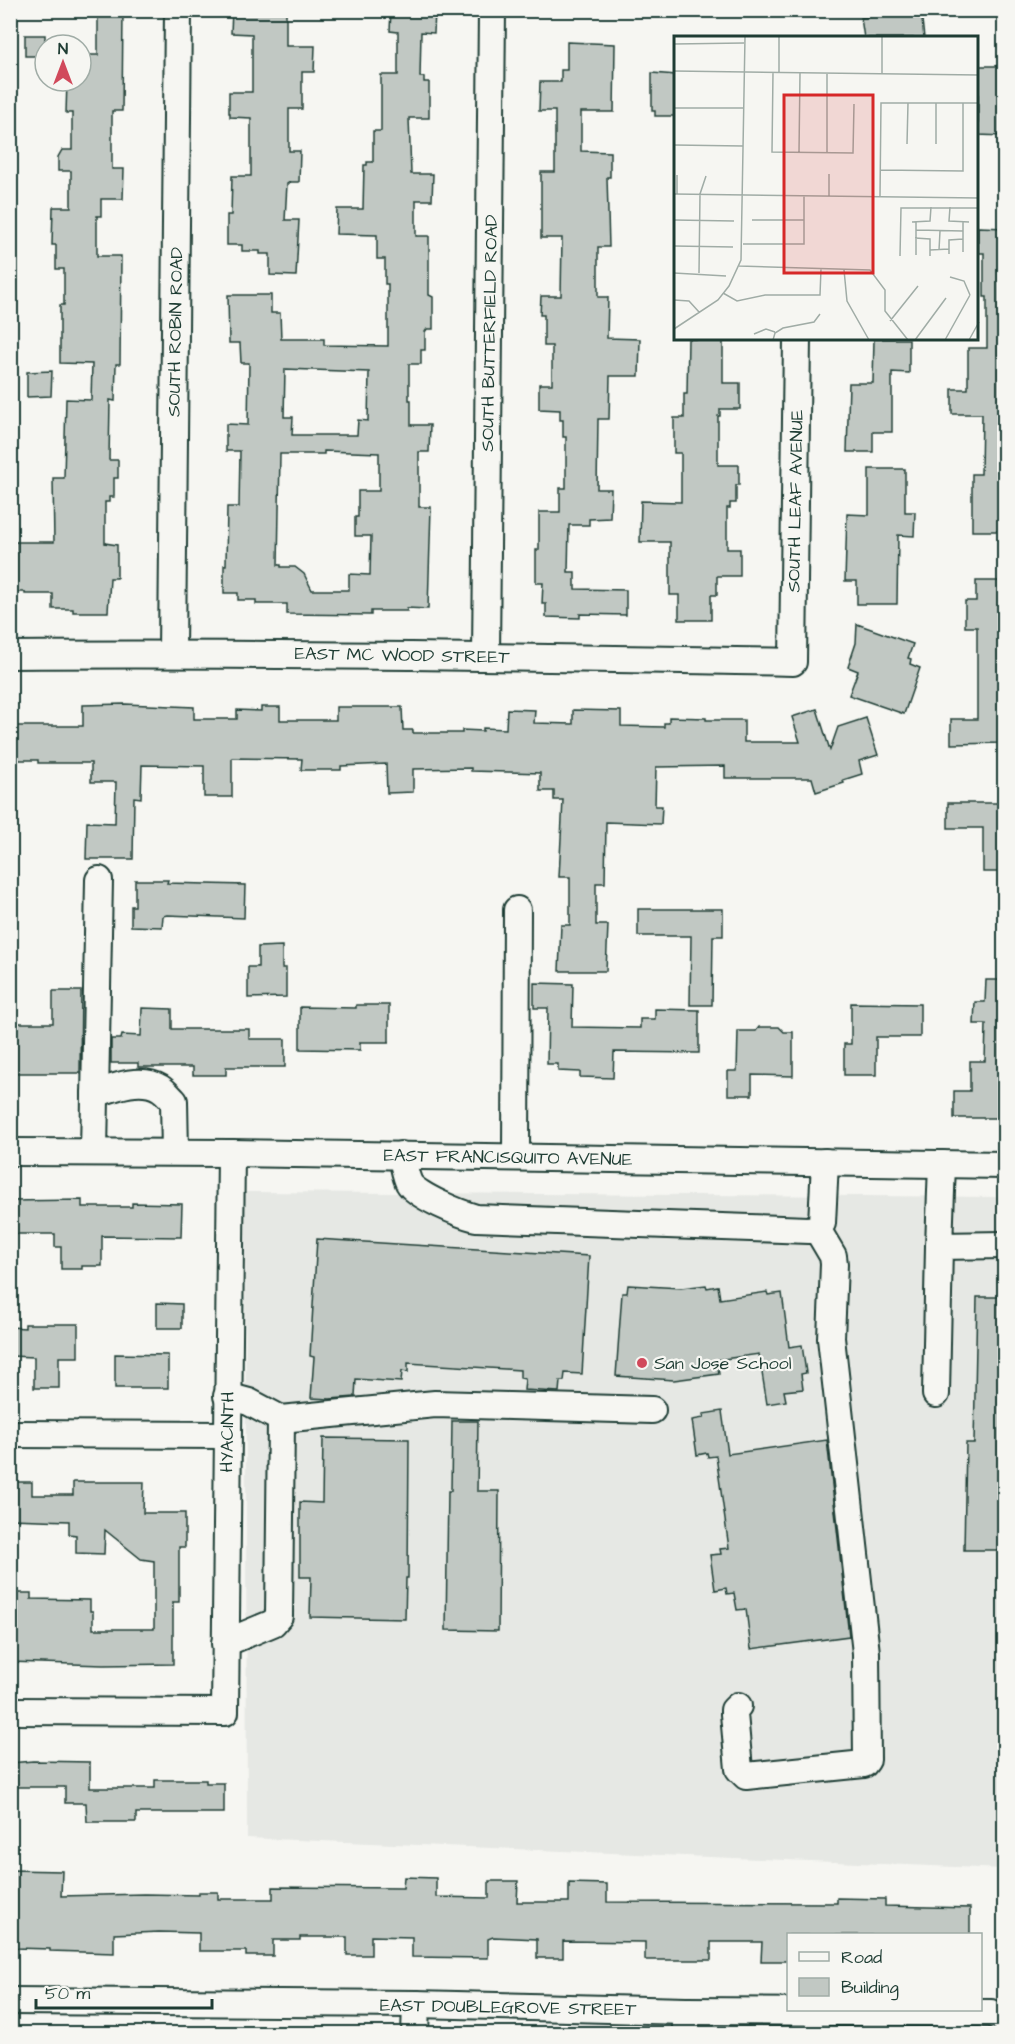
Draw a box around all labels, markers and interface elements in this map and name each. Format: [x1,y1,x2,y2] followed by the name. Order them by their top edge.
[33,33,93,93] north arrow
[674,36,979,340] inset map
[58,38,68,60] text: N
[475,214,504,452] street label: SOUTH BUTTERFIELD ROAD
[162,246,189,417] street label: SOUTH ROBIN ROAD
[781,409,810,593] street label: SOUTH LEAF AVENUE
[294,641,511,670] street label: EAST MC WOOD STREET
[383,1143,633,1172] street label: EAST FRANCISQUITO AVENUE
[654,1351,792,1376] place label: San Jose School
[635,1356,649,1370] marker: San Jose School
[214,1391,241,1473] street label: HYACINTH
[787,1933,982,2011] legend
[841,1945,882,1970] text: Road
[36,1972,212,2010] scale bar
[841,1975,899,2001] text: Building
[45,1981,90,2006] text: 50 m
[380,1993,637,2022] street label: EAST DOUBLEGROVE STREET

